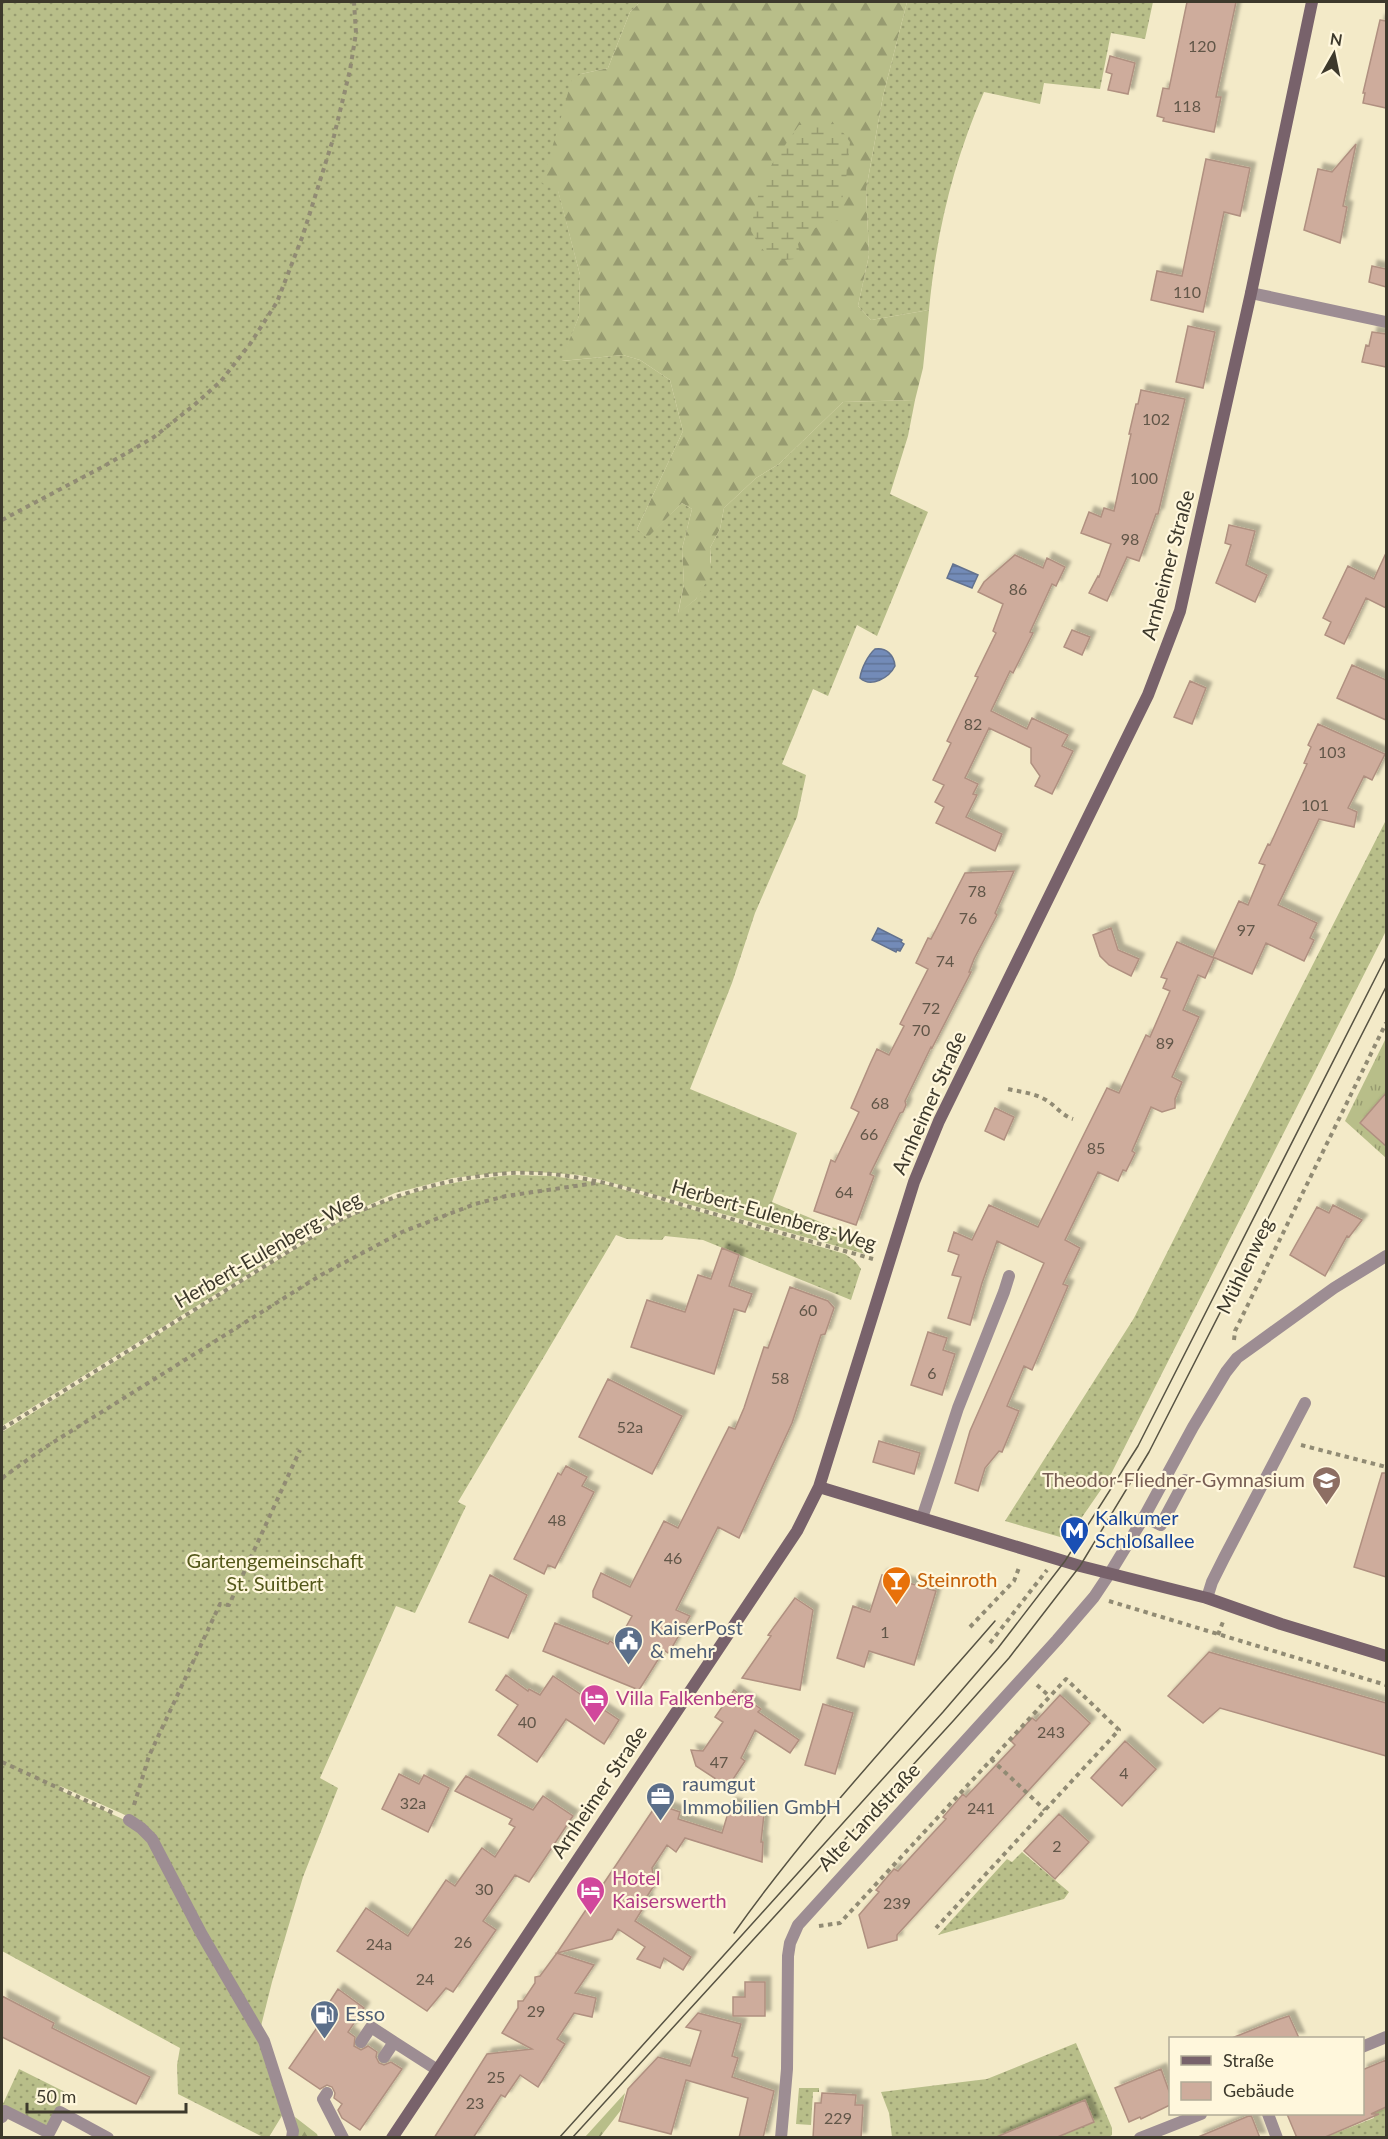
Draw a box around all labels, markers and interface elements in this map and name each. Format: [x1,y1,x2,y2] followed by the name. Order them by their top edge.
[1304,24,1364,84] north arrow
[1329,28,1344,49] text: N
[1188,36,1216,55] house number: 120
[1173,96,1201,115] house number: 118
[1173,282,1201,301] house number: 110
[1142,409,1170,428] house number: 102
[1130,468,1158,487] house number: 100
[1135,487,1199,642] street label: Arnheimer Straße
[1121,529,1139,548] house number: 98
[1009,579,1027,598] house number: 86
[964,714,982,733] house number: 82
[1318,742,1346,761] house number: 103
[1301,795,1329,814] house number: 101
[968,881,986,900] house number: 78
[959,908,977,927] house number: 76
[1237,920,1255,939] house number: 97
[936,951,954,970] house number: 74
[922,998,940,1017] house number: 72
[912,1020,930,1039] house number: 70
[886,1027,970,1178] street label: Arnheimer Straße
[1156,1033,1174,1052] house number: 89
[871,1093,889,1112] house number: 68
[860,1124,878,1143] house number: 66
[1087,1138,1105,1157] house number: 85
[669,1173,879,1255] street label: Herbert-Eulenberg-Weg
[835,1182,853,1201] house number: 64
[170,1186,365,1313] street label: Herbert-Eulenberg-Weg
[1211,1214,1278,1317] street label: Mühlenweg
[799,1300,817,1319] house number: 60
[927,1363,937,1382] house number: 6
[771,1368,789,1387] house number: 58
[617,1417,643,1436] house number: 52a
[1310,1464,1342,1506] school or university icon: Theodor-Fliedner-Gymnasium
[1042,1467,1305,1491] place label: Theodor-Fliedner-Gymnasium
[1095,1505,1195,1552] place label: Kalkumer Schloßallee
[548,1510,566,1529] house number: 48
[1058,1514,1090,1556] metro station icon: Kalkumer Schloßallee
[186,1548,364,1595] park label: Gartengemeinschaft St. Suitbert
[664,1548,682,1567] house number: 46
[880,1564,912,1606] bar icon: Steinroth
[917,1567,997,1591] place label: Steinroth
[650,1615,743,1662] place label: KaiserPost & mehr
[880,1622,890,1641] house number: 1
[613,1624,645,1666] public building icon: KaiserPost & mehr
[579,1682,611,1724] hotel icon: Villa Falkenberg
[616,1685,754,1709] place label: Villa Falkenberg
[518,1712,536,1731] house number: 40
[545,1721,651,1862] street label: Arnheimer Straße
[1037,1722,1065,1741] house number: 243
[710,1752,728,1771] house number: 47
[812,1757,924,1875] street label: Alte Landstraße
[1119,1763,1129,1782] house number: 4
[682,1771,841,1818] place label: raumgut Immobilien GmbH
[645,1780,677,1822] office icon: raumgut Immobilien GmbH
[400,1793,426,1812] house number: 32a
[967,1798,995,1817] house number: 241
[1052,1836,1062,1855] house number: 2
[612,1865,727,1912] place label: Hotel Kaiserswerth
[575,1874,607,1916] hotel icon: Hotel Kaiserswerth
[475,1879,493,1898] house number: 30
[883,1893,911,1912] house number: 239
[454,1932,472,1951] house number: 26
[366,1934,392,1953] house number: 24a
[416,1969,434,1988] house number: 24
[308,1998,340,2040] fuel station icon: Esso
[345,2001,385,2025] place label: Esso
[527,2001,545,2020] house number: 29
[1169,2037,1364,2115] legend
[1223,2049,1274,2071] text: Straße
[487,2067,505,2086] house number: 25
[27,2076,186,2114] scale bar
[1223,2079,1294,2101] text: Gebäude
[36,2085,76,2107] text: 50 m
[466,2093,484,2112] house number: 23
[824,2108,852,2127] house number: 229

